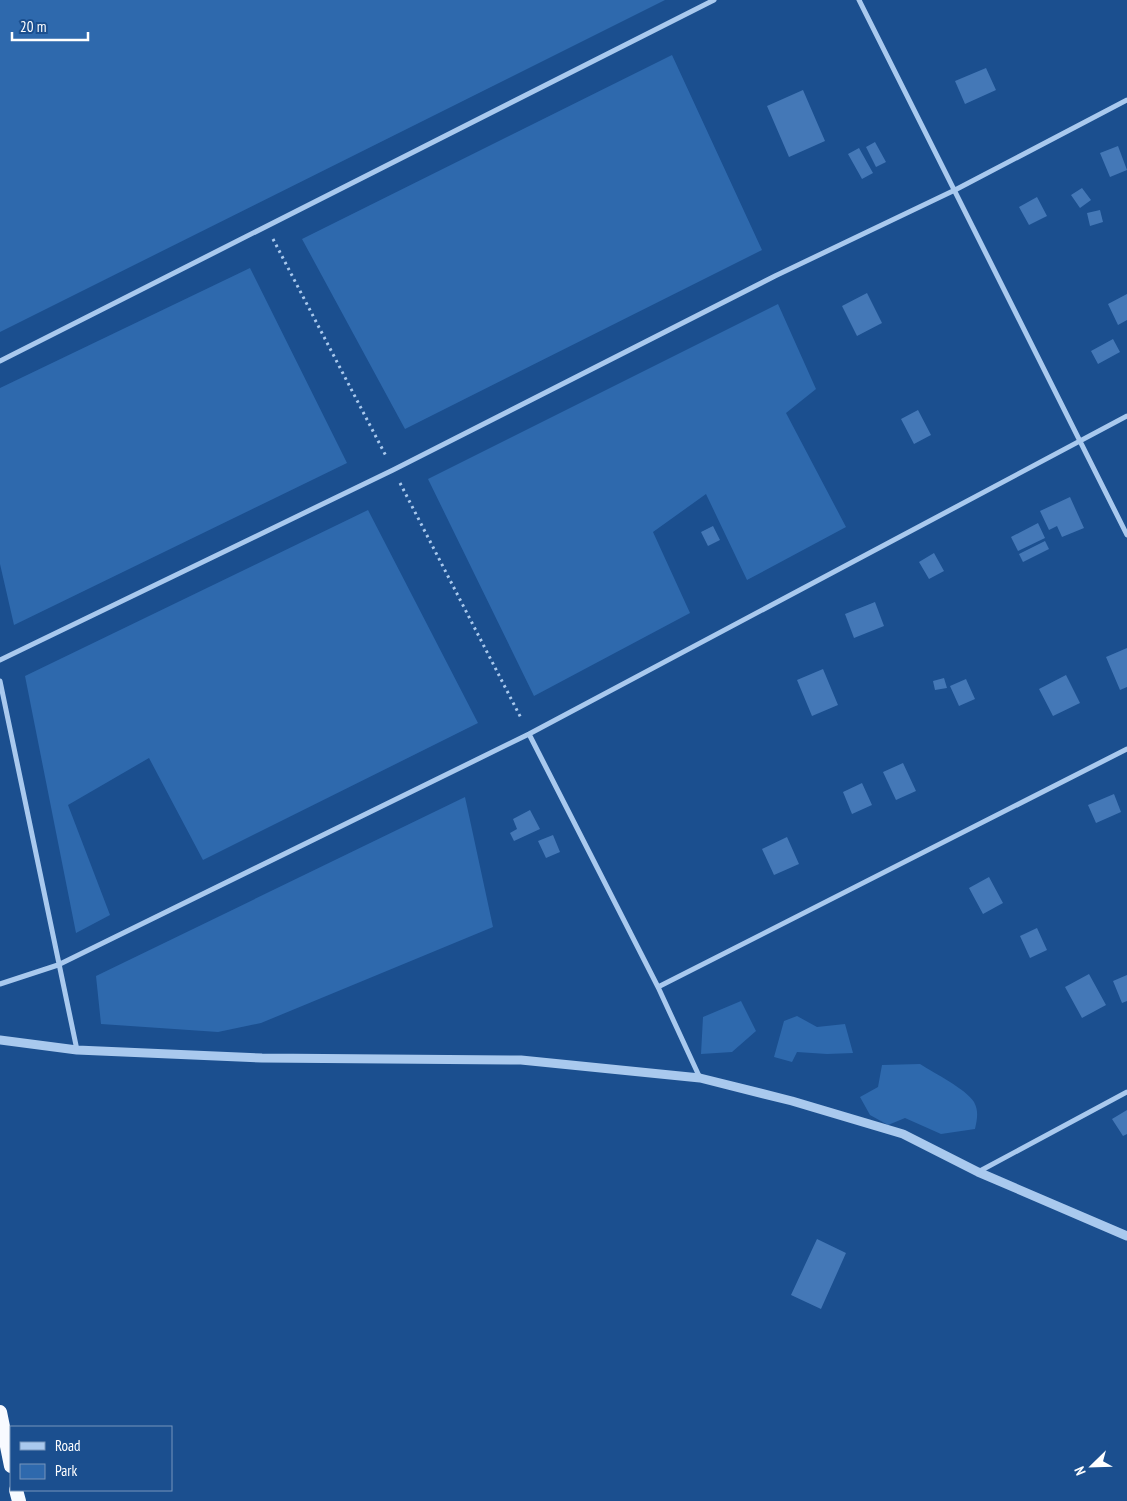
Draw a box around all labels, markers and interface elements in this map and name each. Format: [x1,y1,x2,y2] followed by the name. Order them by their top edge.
[12,10,89,42] scale bar
[20,17,46,36] text: 20 m
[10,1426,172,1491] legend
[55,1436,81,1455] text: Road
[1067,1441,1117,1491] north arrow
[55,1461,77,1480] text: Park
[1070,1464,1090,1478] text: N

